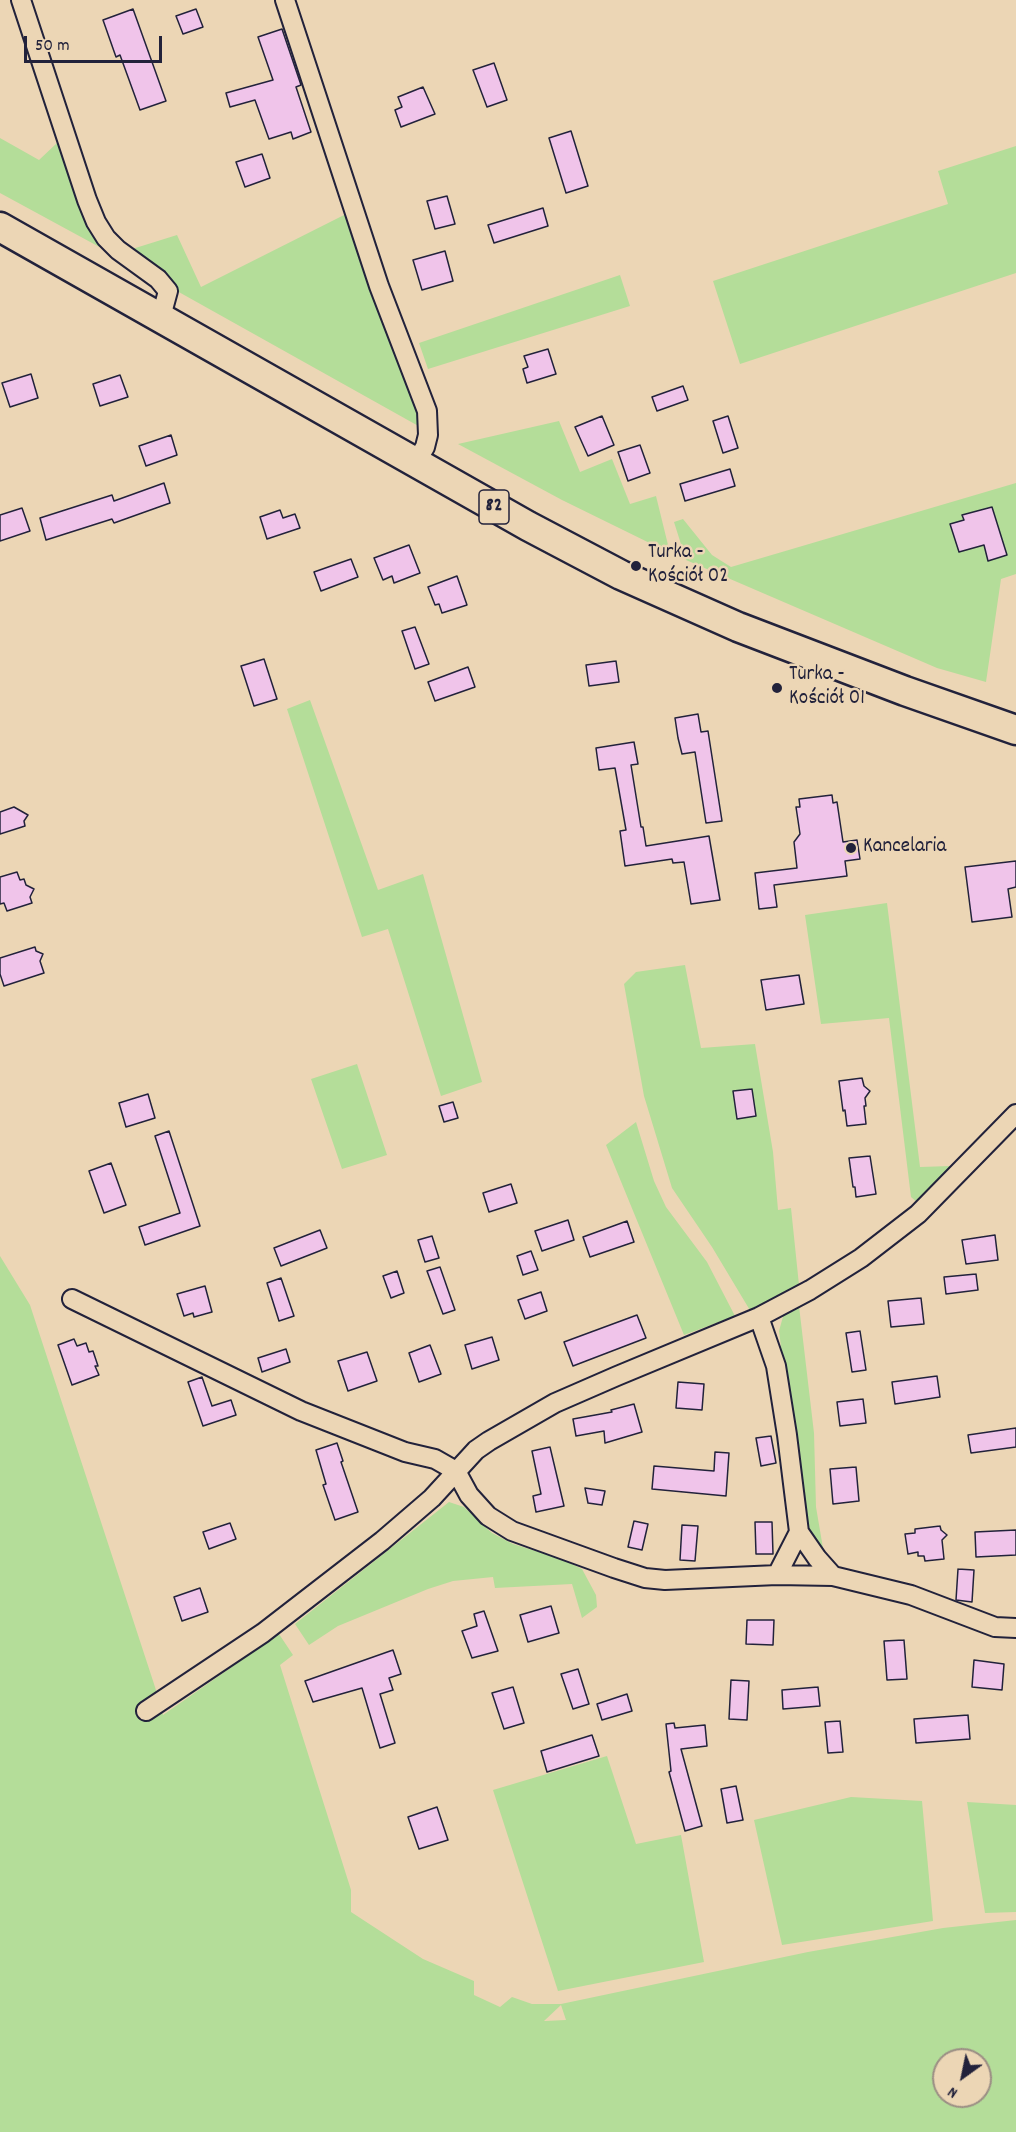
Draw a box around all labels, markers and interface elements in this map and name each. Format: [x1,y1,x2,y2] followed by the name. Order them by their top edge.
[27,24,165,62] scale bar
[35,34,70,59] text: 50 m
[479,490,509,524] road number: 82
[648,541,728,591] place label: Turka - Kościół 02
[629,559,643,573] marker: Turka - Kościół 02
[789,663,865,713] place label: Turka - Kościół 01
[770,681,784,695] marker: Turka - Kościół 01
[863,835,946,861] place label: Kancelaria
[844,841,858,855] marker: Kancelaria
[932,2048,992,2108] north arrow
[943,2080,963,2104] text: N

